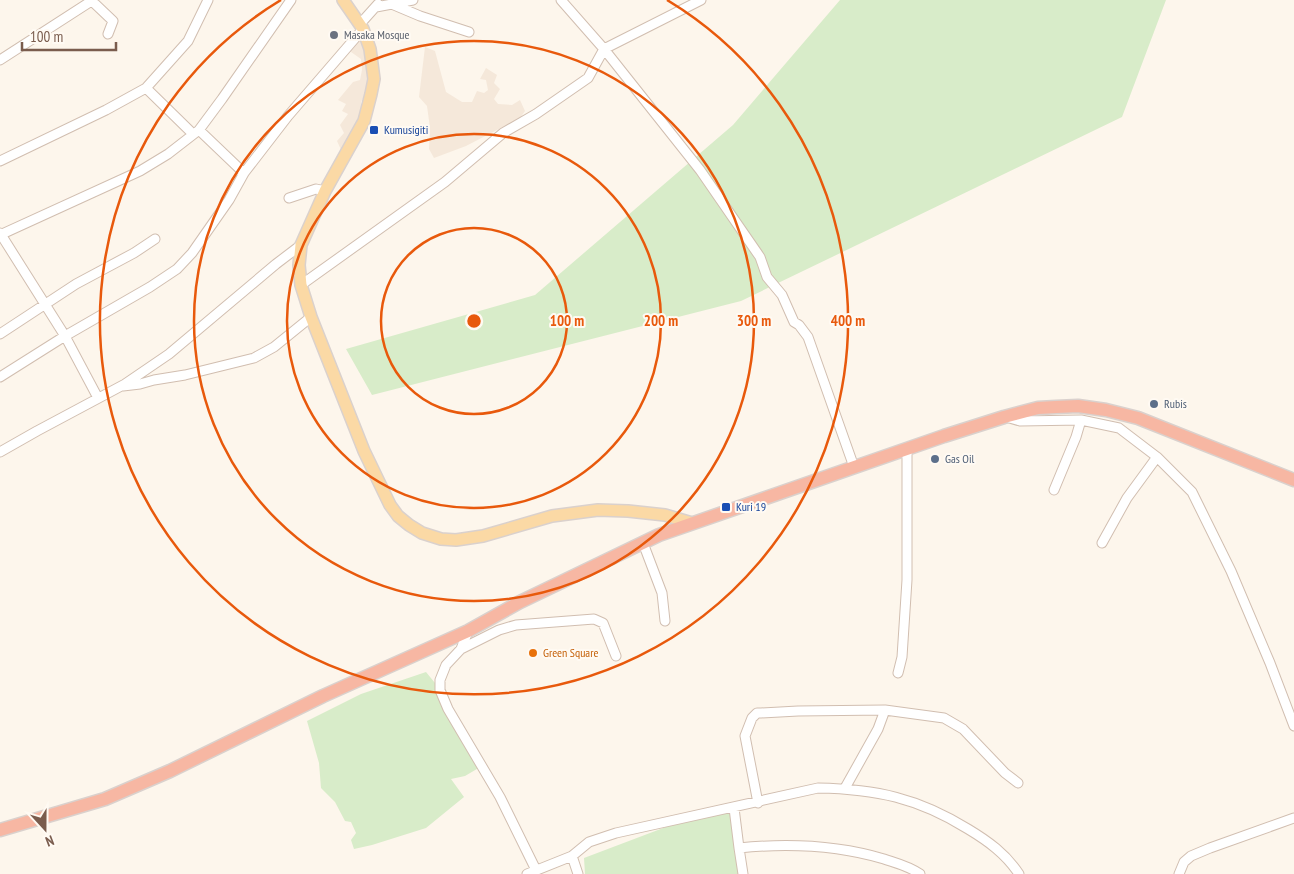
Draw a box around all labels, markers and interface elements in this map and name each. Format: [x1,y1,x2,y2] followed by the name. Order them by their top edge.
[22,20,116,52] scale bar
[30,27,63,46] text: 100 m
[344,27,410,42] place label: Masaka Mosque
[328,29,340,41] marker: Masaka Mosque
[384,122,428,137] place label: Kumusigiti
[368,124,380,136] marker: Kumusigiti
[550,311,584,330] text: 100 m
[644,311,678,330] text: 200 m
[737,311,771,330] text: 300 m
[831,311,865,330] text: 400 m
[465,312,483,330] centre of rings
[1164,396,1187,411] place label: Rubis
[1148,398,1160,410] marker: Rubis
[945,451,974,466] place label: Gas Oil
[929,453,941,465] marker: Gas Oil
[736,499,766,514] place label: Kuri 19
[720,501,732,513] marker: Kuri 19
[543,645,598,660] place label: Green Square
[527,647,539,659] marker: Green Square
[20,804,70,854] north arrow
[43,831,56,851] text: N

